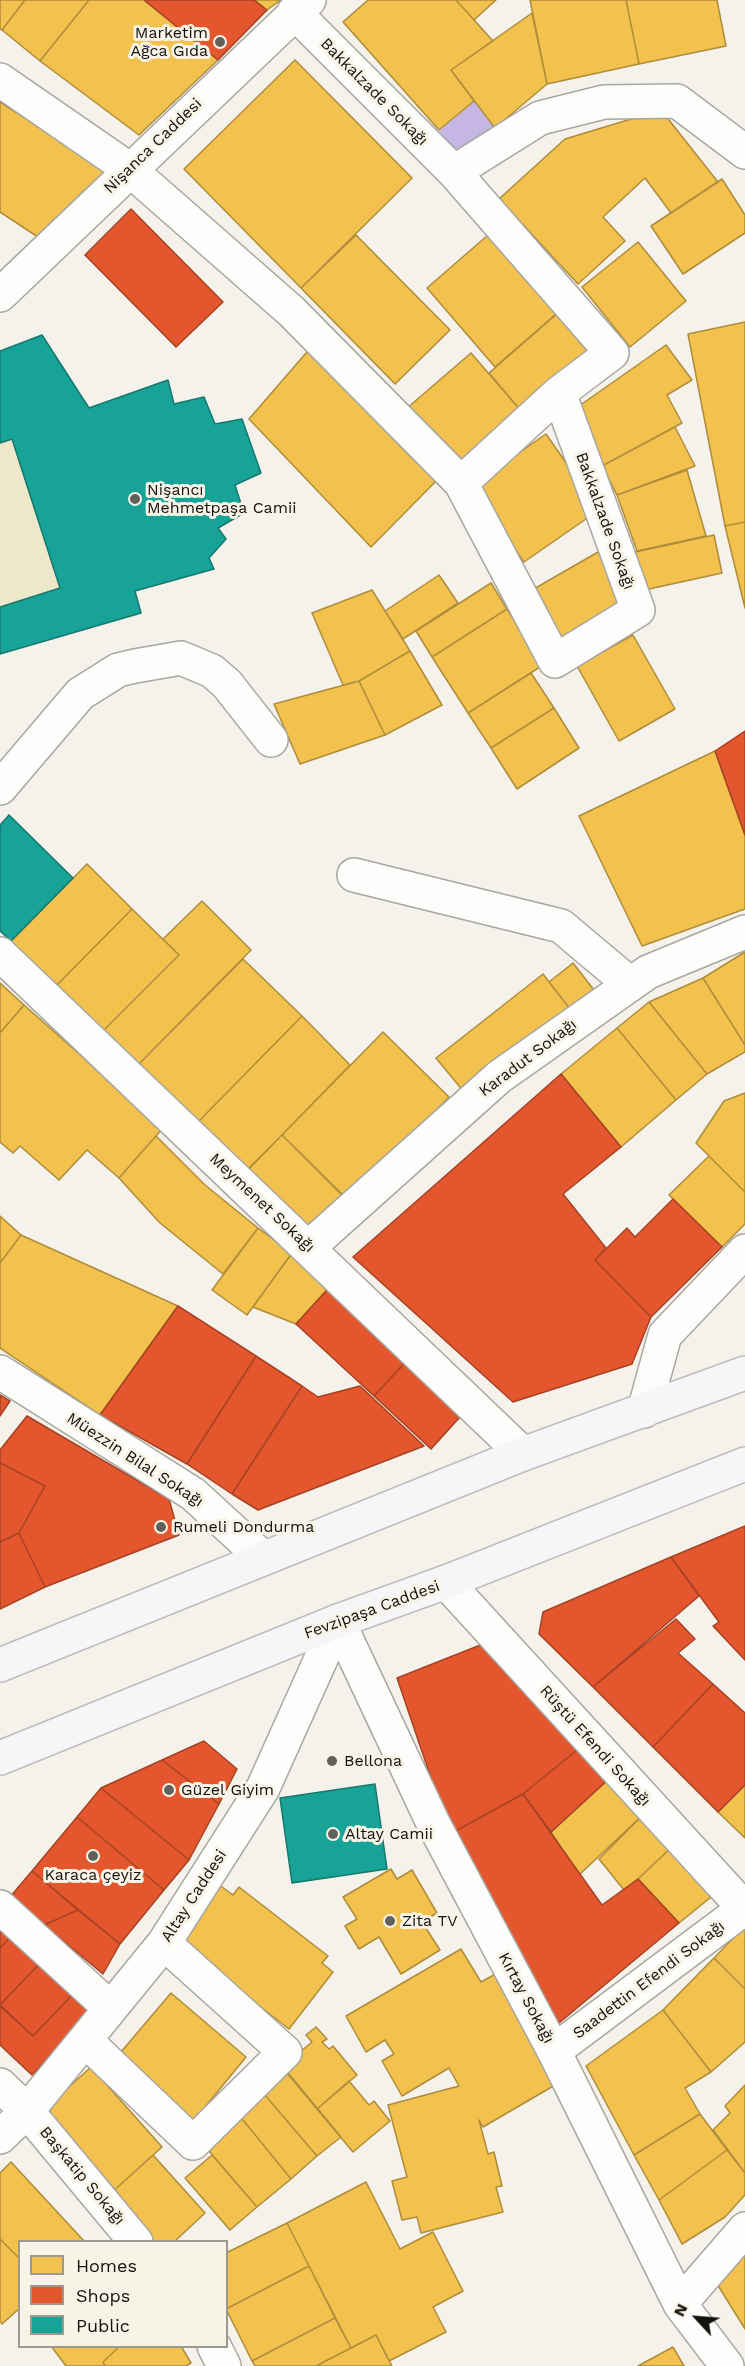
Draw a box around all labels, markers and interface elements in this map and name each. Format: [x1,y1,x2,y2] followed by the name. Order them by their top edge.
[131,23,208,61] place label: Marketim Ağca Gıda
[316,34,432,150] street label: Bakkalzade Sokağı
[213,35,227,49] marker: Marketim Ağca Gıda
[100,94,206,198] street label: Nişanca Caddesi
[571,450,639,592] street label: Bakkalzade Sokağı
[147,480,296,518] place label: Nişancı Mehmetpaşa Camii
[128,492,142,506] marker: Nişancı Mehmetpaşa Camii
[475,1015,581,1101] street label: Karadut Sokağı
[205,1149,319,1257] street label: Meymenet Sokağı
[63,1409,207,1511] street label: Müezzin Bilal Sokağı
[173,1517,314,1537] place label: Rumeli Dondurma
[154,1520,168,1534] marker: Rumeli Dondurma
[302,1577,442,1643] street label: Fevzipaşa Caddesi
[536,1682,654,1810] street label: Rüştü Efendi Sokağı
[344,1751,402,1771] place label: Bellona
[325,1754,339,1768] marker: Bellona
[181,1780,274,1800] place label: Güzel Giyim
[162,1783,176,1797] marker: Güzel Giyim
[345,1824,433,1844] place label: Altay Camii
[326,1827,340,1841] marker: Altay Camii
[157,1846,231,1946] street label: Altay Caddesi
[86,1849,100,1863] marker: Karaca çeyiz
[44,1865,142,1885] place label: Karaca çeyiz
[402,1911,458,1931] place label: Zita TV
[383,1914,397,1928] marker: Zita TV
[569,1917,729,2043] street label: Saadettin Efendi Sokağı
[494,1949,558,2047] street label: Kırtay Sokağı
[35,2123,129,2229] street label: Başkatip Sokağı
[18,2240,228,2348] legend
[76,2255,137,2276] text: Homes
[76,2285,130,2306] text: Shops
[667,2288,727,2348] north arrow
[669,2300,692,2319] text: N
[76,2315,130,2336] text: Public

